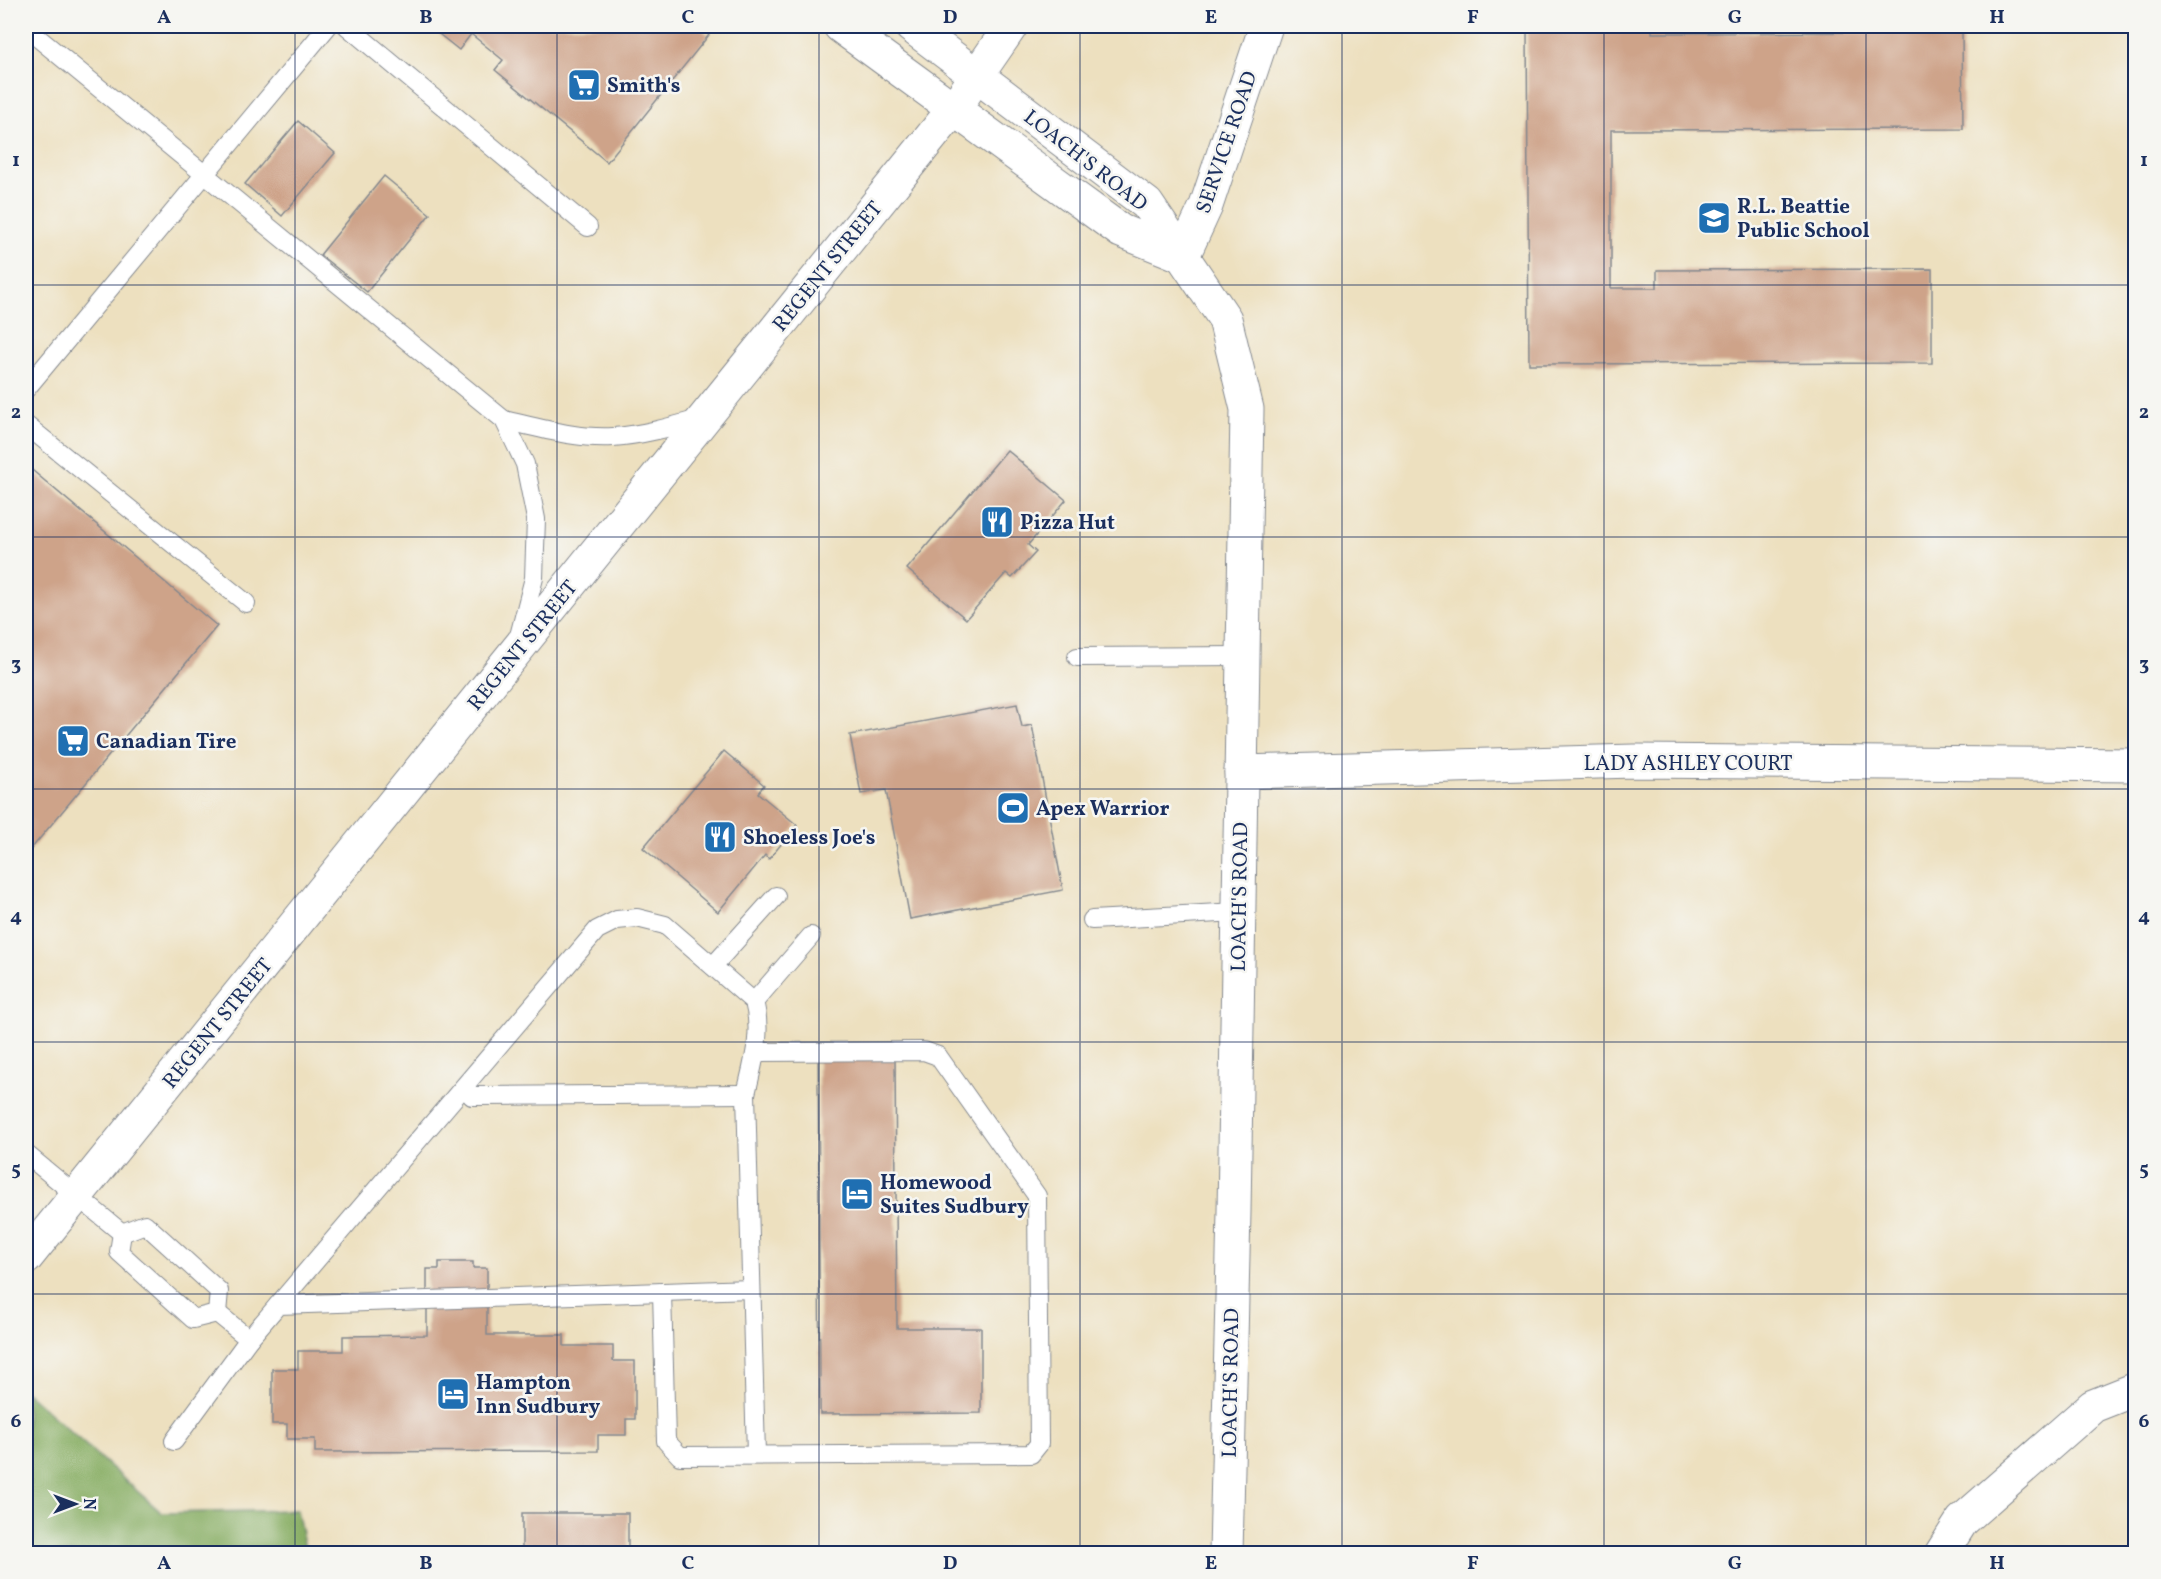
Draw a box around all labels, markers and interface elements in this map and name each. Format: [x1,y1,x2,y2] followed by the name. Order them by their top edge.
[157,4,171,32] text: A
[419,4,433,32] text: B
[682,4,695,32] text: C
[943,4,957,32] text: D
[1205,4,1217,32] text: E
[1467,4,1479,32] text: F
[1728,4,1742,32] text: G
[1989,4,2005,32] text: H
[566,67,602,103] supermarket icon: Smith's
[1189,67,1265,218] street label: SERVICE ROAD
[607,72,680,101] place label: Smith's
[1017,104,1153,219] street label: LOACH'S ROAD
[12,147,20,175] text: 1
[2140,147,2148,175] text: 1
[1737,193,1870,246] place label: R.L. Beattie Public School
[766,196,890,338] street label: REGENT STREET
[1696,200,1732,236] school or university icon: R.L. Beattie Public School
[11,399,21,427] text: 2
[2139,399,2149,427] text: 2
[979,504,1015,540] restaurant icon: Pizza Hut
[1020,509,1115,538] place label: Pizza Hut
[461,575,585,717] street label: REGENT STREET
[11,651,21,679] text: 3
[2139,651,2149,679] text: 3
[55,723,91,759] supermarket icon: Canadian Tire
[96,728,237,757] place label: Canadian Tire
[1584,750,1793,779] street label: LADY ASHLEY COURT
[995,790,1031,826] sports icon: Apex Warrior
[1036,795,1169,824] place label: Apex Warrior
[702,819,738,855] restaurant icon: Shoeless Joe's
[1225,822,1256,972] street label: LOACH'S ROAD
[743,824,875,853] place label: Shoeless Joe's
[10,903,22,931] text: 4
[2138,903,2150,931] text: 4
[156,953,280,1095] street label: REGENT STREET
[11,1156,21,1184] text: 5
[2139,1156,2149,1184] text: 5
[880,1169,1029,1222] place label: Homewood Suites Sudbury
[839,1176,875,1212] hotel icon: Homewood Suites Sudbury
[1216,1308,1247,1458] street label: LOACH'S ROAD
[476,1369,601,1422] place label: Hampton Inn Sudbury
[435,1376,471,1412] hotel icon: Hampton Inn Sudbury
[11,1408,22,1436] text: 6
[2139,1408,2150,1436] text: 6
[45,1474,105,1534] north arrow
[77,1498,99,1510] text: N
[157,1550,171,1578] text: A
[419,1550,433,1578] text: B
[682,1550,695,1578] text: C
[943,1550,957,1578] text: D
[1205,1550,1217,1578] text: E
[1467,1550,1479,1578] text: F
[1728,1550,1742,1578] text: G
[1989,1550,2005,1578] text: H

